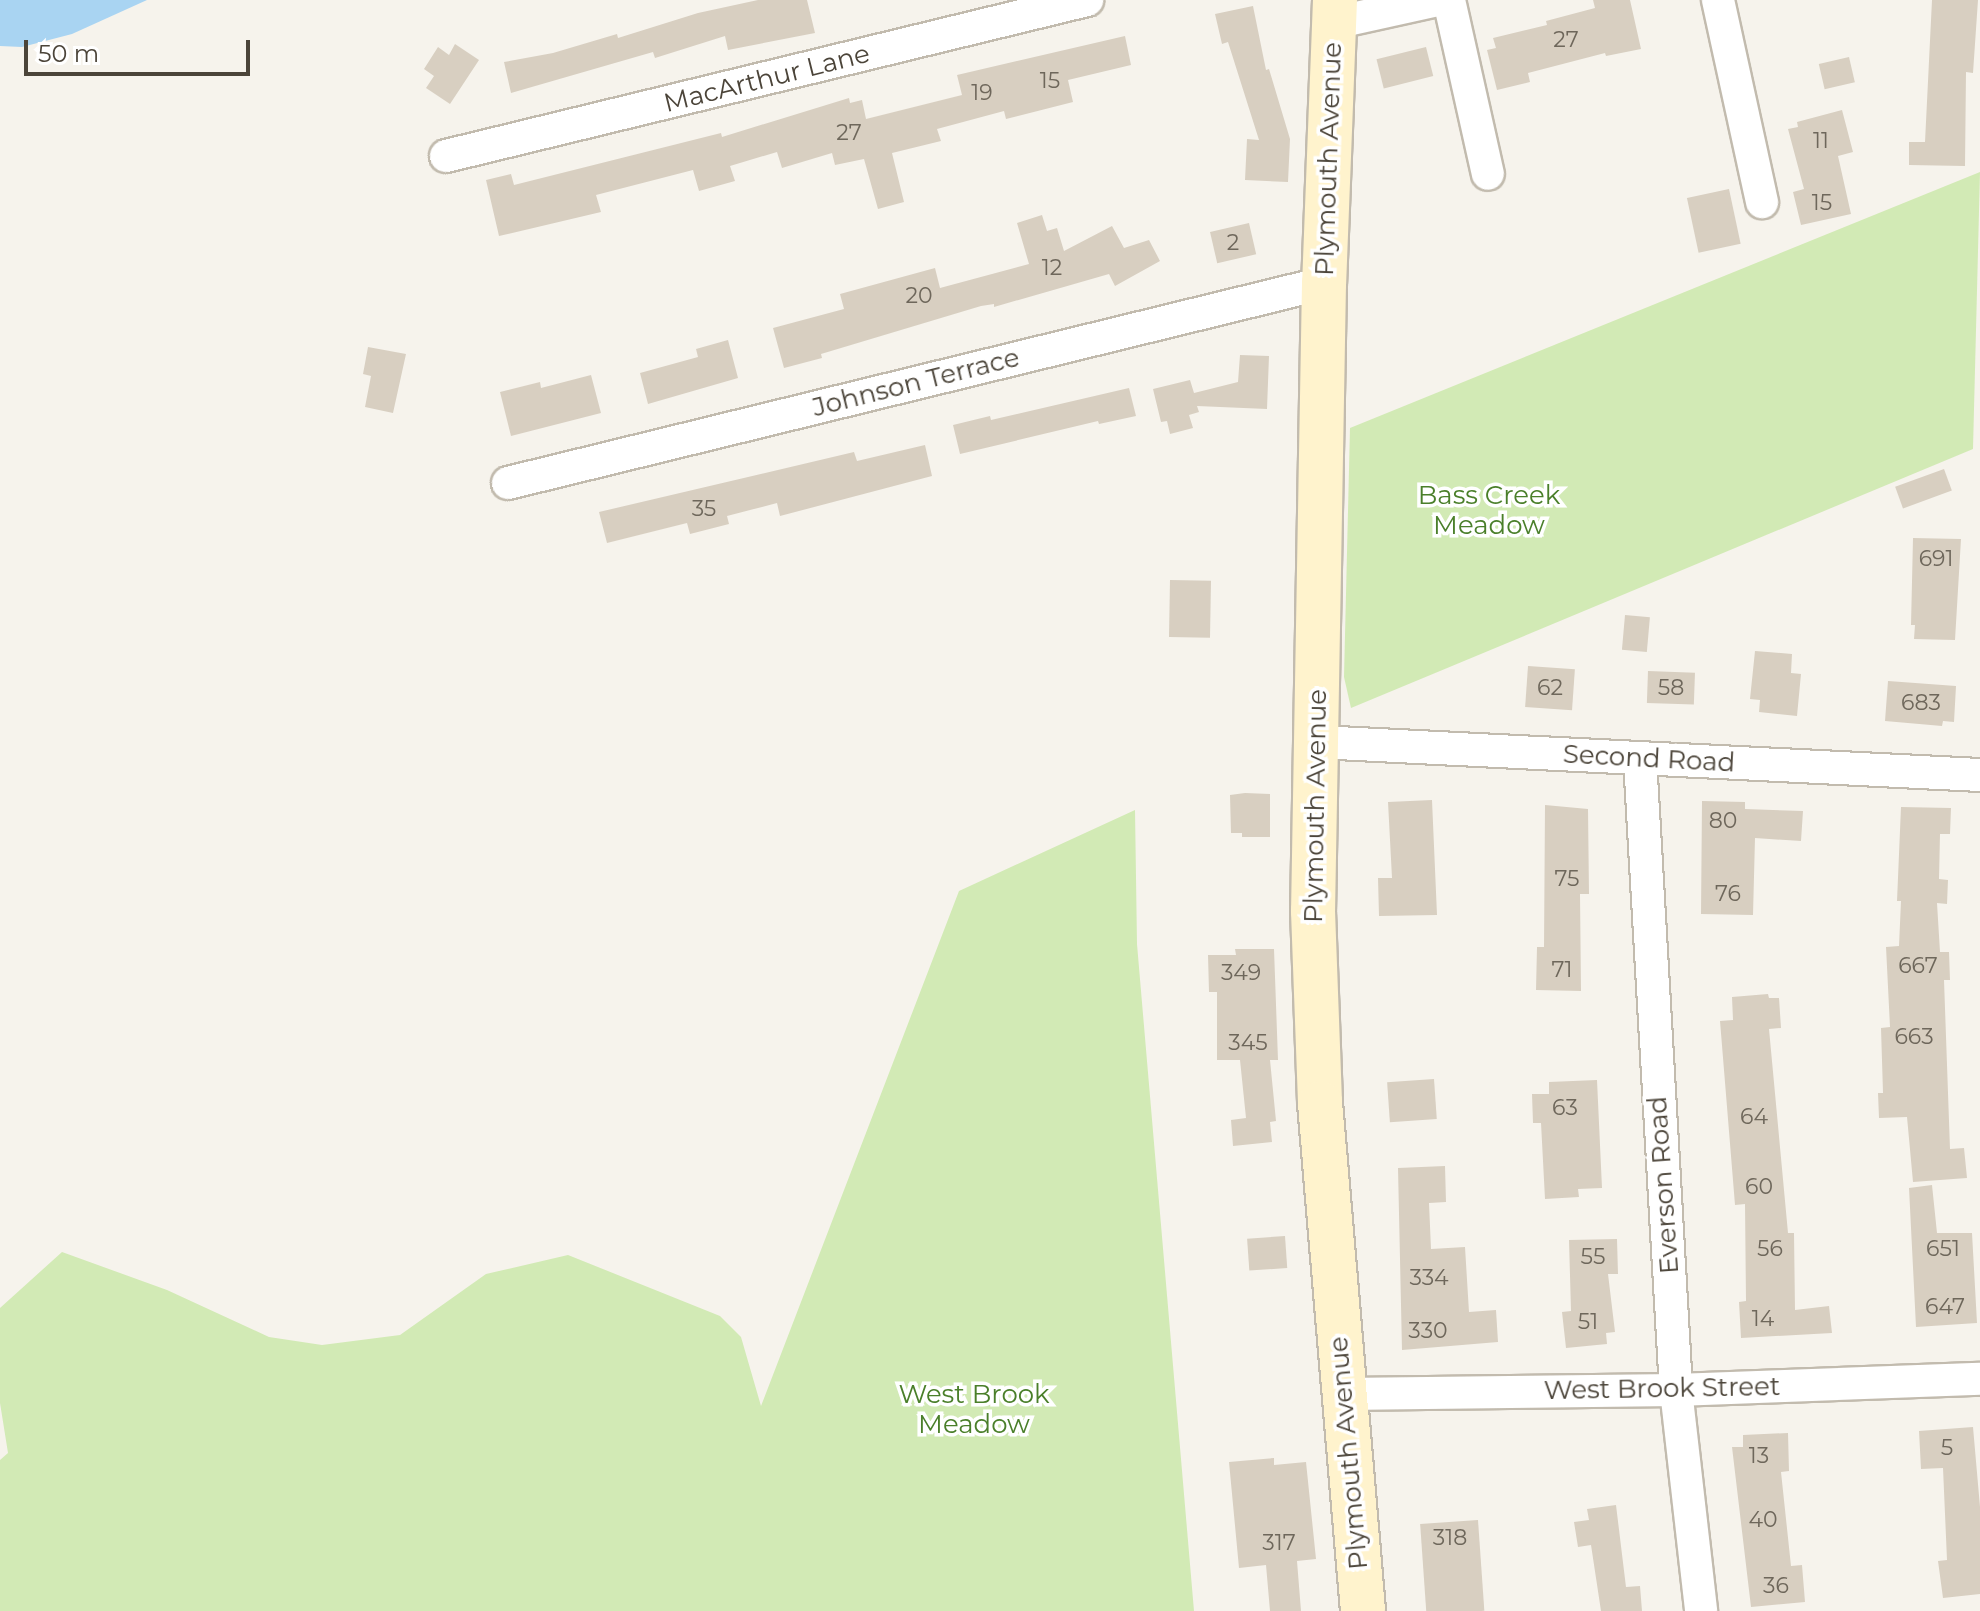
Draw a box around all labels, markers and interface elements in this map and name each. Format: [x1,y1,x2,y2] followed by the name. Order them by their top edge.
[28,24,254,74] scale bar
[1553,27,1579,53] house number: 27
[661,38,873,120] street label: MacArthur Lane
[38,39,99,68] text: 50 m
[1309,41,1349,277] street label: Plymouth Avenue
[1040,68,1060,94] house number: 15
[971,80,993,106] house number: 19
[836,120,862,146] house number: 27
[1813,128,1829,154] house number: 11
[1812,190,1832,216] house number: 15
[1227,230,1239,256] house number: 2
[1042,255,1062,281] house number: 12
[905,283,933,309] house number: 20
[809,342,1023,424] street label: Johnson Terrace
[1418,480,1560,542] park label: Bass Creek Meadow
[692,496,716,522] house number: 35
[1919,546,1953,572] house number: 691
[1537,675,1563,701] house number: 62
[1658,675,1684,701] house number: 58
[1298,689,1334,923] street label: Plymouth Avenue
[1901,690,1941,716] house number: 683
[1562,739,1736,779] street label: Second Road
[1709,808,1737,834] house number: 80
[1555,866,1579,892] house number: 75
[1715,881,1741,907] house number: 76
[1898,953,1938,979] house number: 667
[1551,957,1573,983] house number: 71
[1221,960,1261,986] house number: 349
[1894,1024,1934,1050] house number: 663
[1228,1030,1268,1056] house number: 345
[1552,1095,1578,1121] house number: 63
[1642,1095,1686,1275] street label: Everson Road
[1740,1104,1768,1130] house number: 64
[1745,1174,1773,1200] house number: 60
[1757,1236,1783,1262] house number: 56
[1926,1236,1960,1262] house number: 651
[1581,1244,1605,1270] house number: 55
[1409,1265,1449,1291] house number: 334
[1925,1294,1965,1320] house number: 647
[1752,1306,1774,1332] house number: 14
[1578,1309,1598,1335] house number: 51
[1408,1318,1448,1344] house number: 330
[1323,1335,1375,1571] street label: Plymouth Avenue
[1544,1371,1780,1407] street label: West Brook Street
[898,1379,1050,1440] park label: West Brook Meadow
[1941,1435,1953,1461] house number: 5
[1749,1443,1769,1469] house number: 13
[1748,1507,1778,1533] house number: 40
[1433,1525,1467,1551] house number: 318
[1262,1530,1296,1556] house number: 317
[1763,1573,1789,1599] house number: 36

